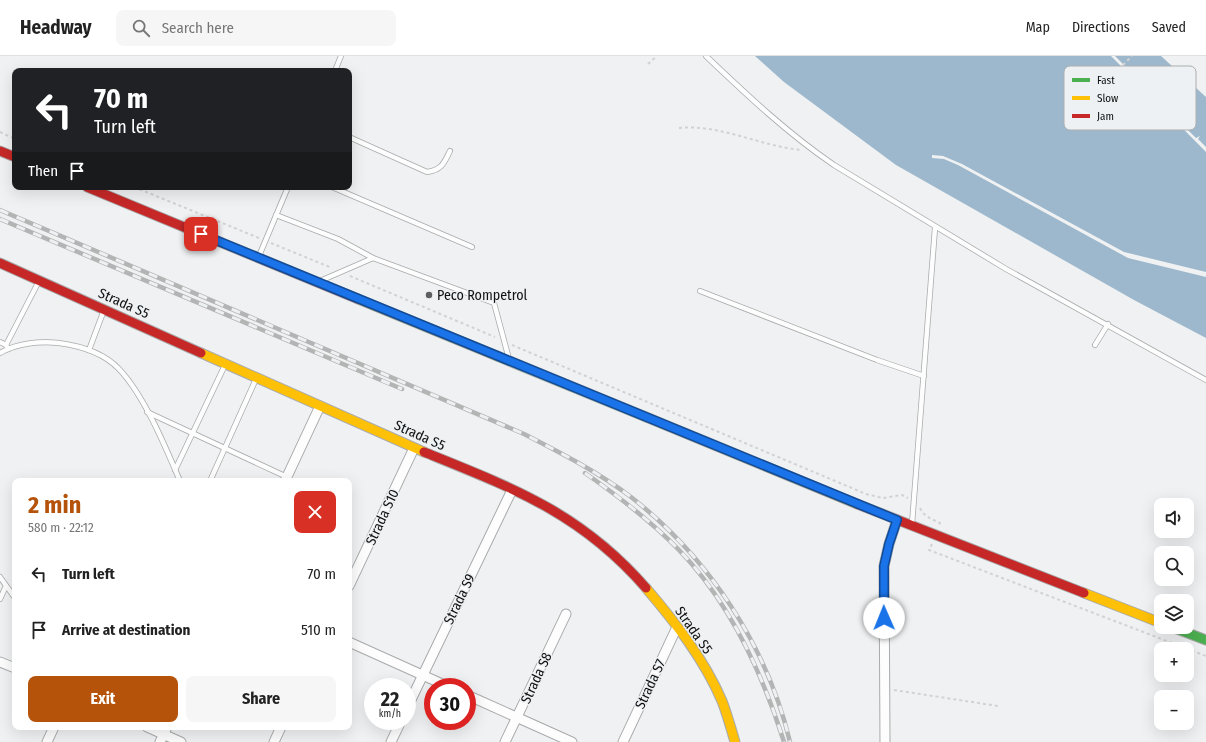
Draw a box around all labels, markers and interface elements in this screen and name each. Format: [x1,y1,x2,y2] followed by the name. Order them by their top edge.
[116,10,396,46] search box
[20,16,92,39] text: Headway
[130,17,152,39] icon: search
[162,19,234,37] text: Search here
[1026,19,1050,36] text: Map
[1072,19,1130,36] text: Directions
[1152,19,1186,36] text: Saved
[1064,66,1196,130] legend
[1097,74,1115,87] text: Fast
[94,82,148,115] text: 70 m
[28,84,80,136] icon: left
[1097,92,1118,105] text: Slow
[1097,110,1114,123] text: Jam
[94,116,156,138] text: Turn left
[66,160,88,182] icon: arrive
[28,162,58,180] text: Then
[184,217,218,251] pin
[190,223,212,245] icon: arrive
[96,285,152,322] street label: Strada S5
[437,287,528,304] place label: Peco Rompetrol
[424,290,434,300] marker: Peco Rompetrol
[392,417,448,454] street label: Strada S5
[362,487,403,548] street label: Strada S10
[28,491,81,519] text: 2 min
[294,491,336,533] button: close
[1154,498,1194,730] map controls
[1154,498,1194,538] button: sound
[28,520,94,535] text: 580 m · 22:12
[1154,546,1194,586] button: search
[28,563,50,585] icon: left
[62,565,115,583] text: Turn left
[307,565,336,583] text: 70 m
[440,571,479,627] street label: Strada S9
[1154,594,1194,634] button: layers
[863,597,905,639] position arrow
[671,603,716,657] street label: Strada S5
[28,619,50,641] icon: arrive
[62,621,190,639] text: Arrive at destination
[301,621,336,639] text: 510 m
[1154,642,1194,682] button: +
[517,650,556,706] street label: Strada S8
[632,656,669,712] street label: Strada S7
[28,676,178,722] button: Exit
[186,676,336,722] button: Share
[424,678,476,730] speed limit sign: 30
[381,687,399,711] text: 22
[1154,690,1194,730] button: −
[379,708,401,720] text: km/h

